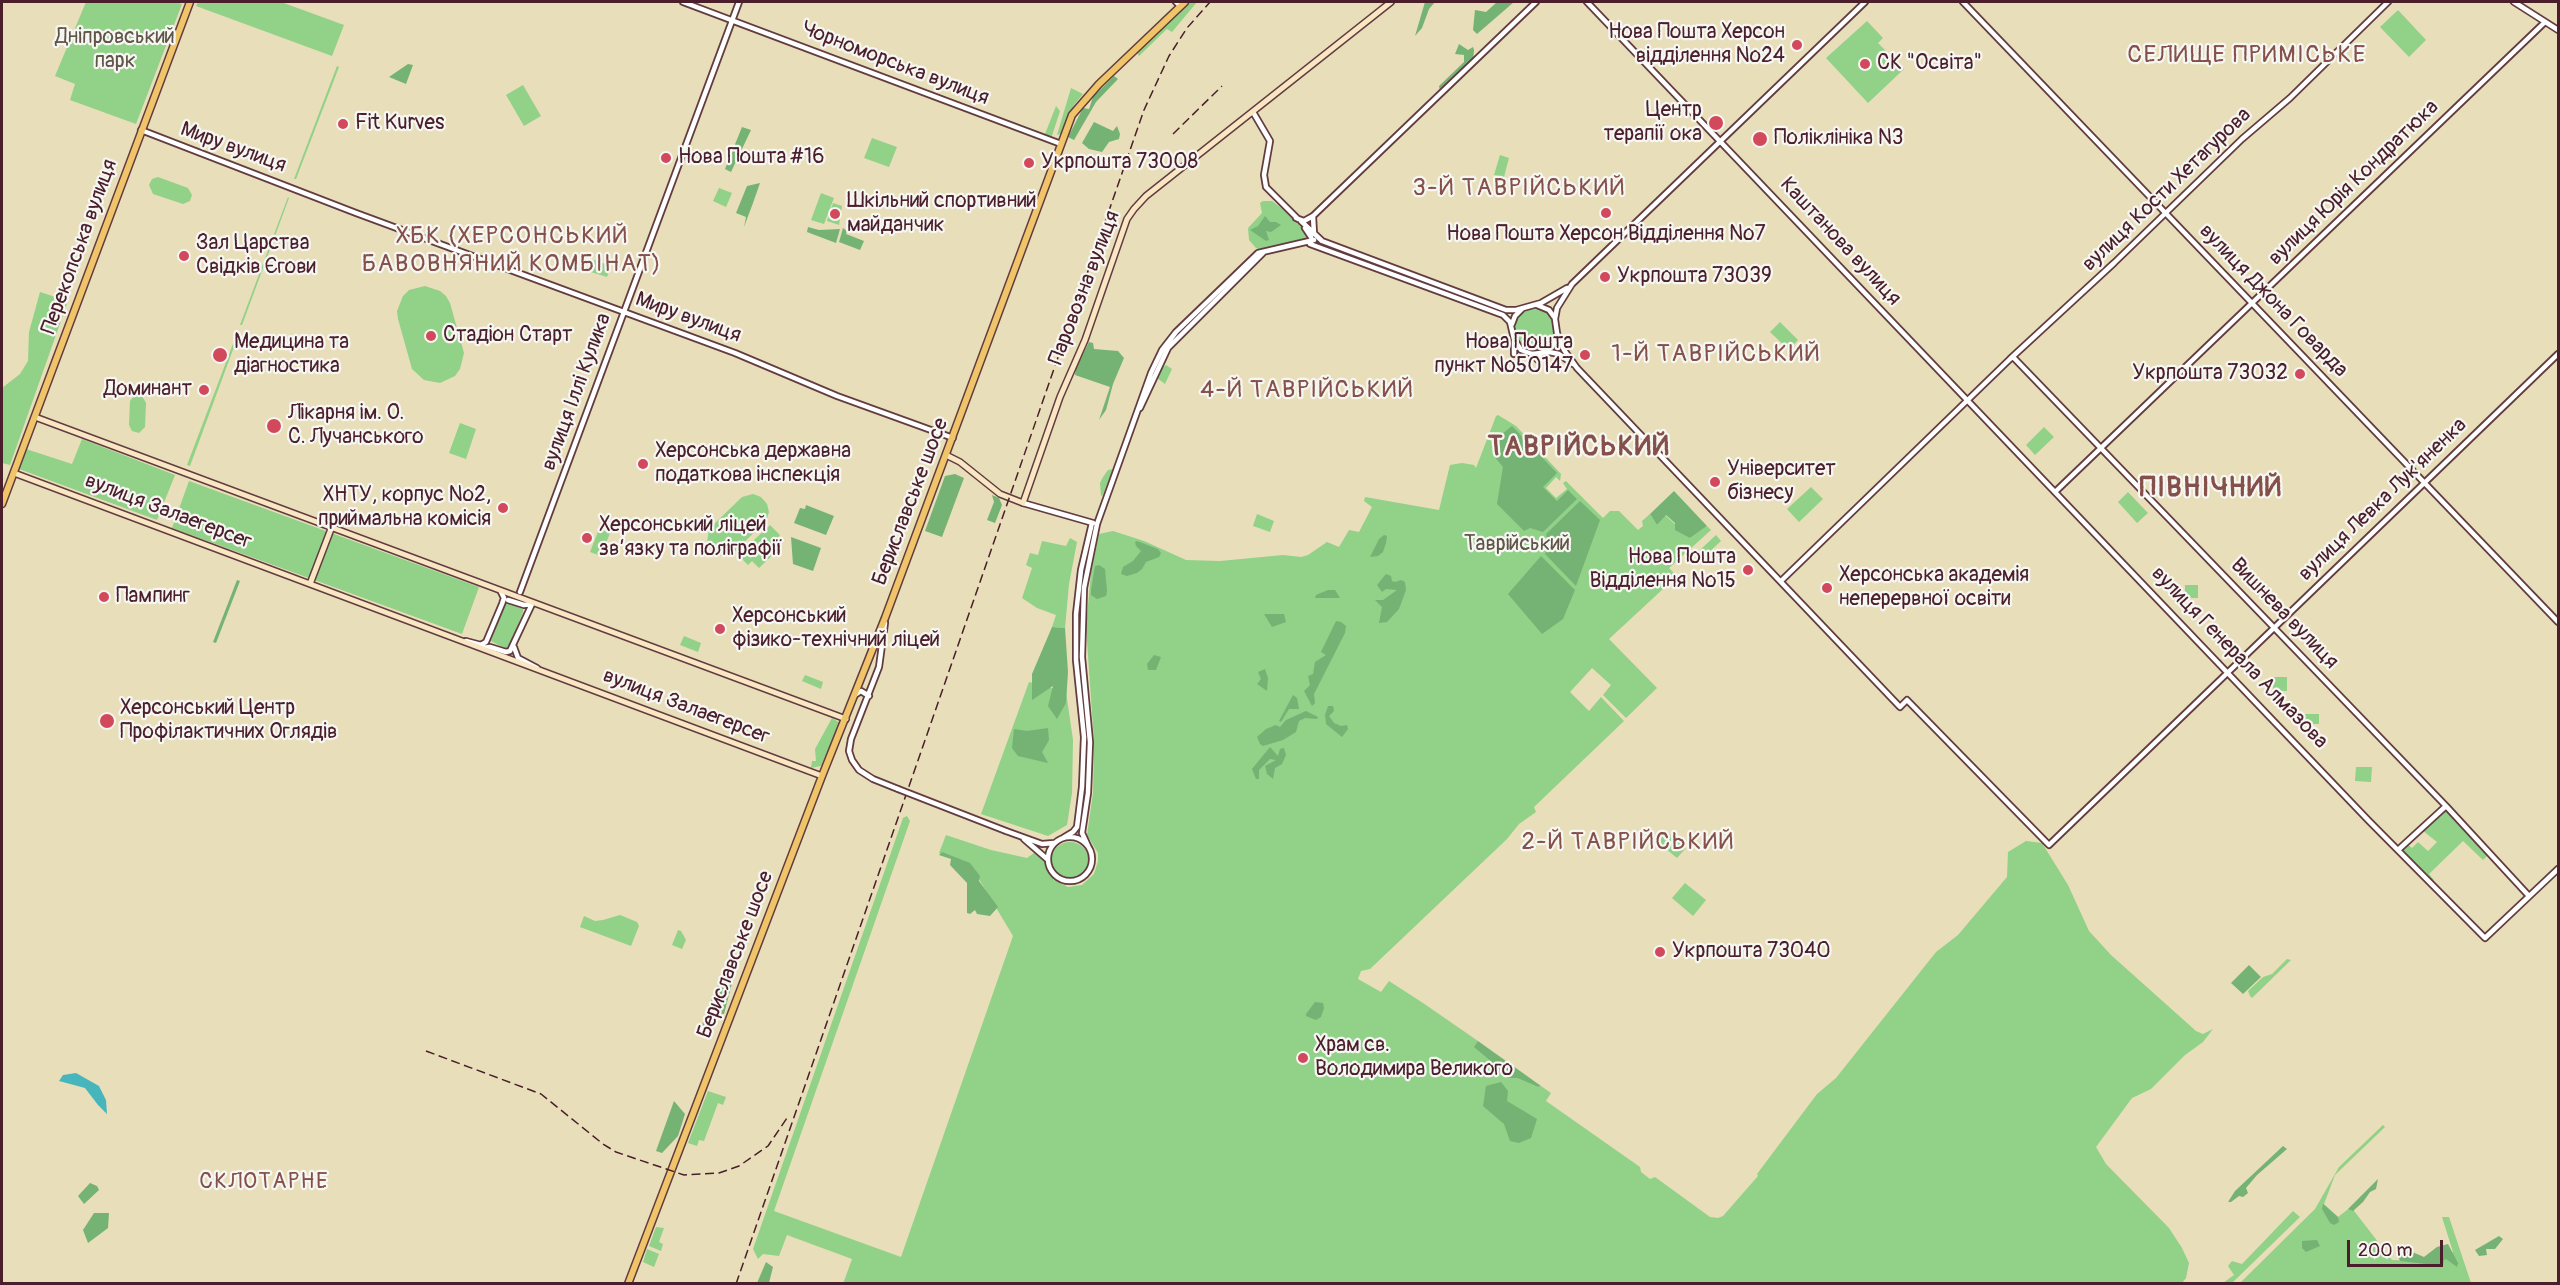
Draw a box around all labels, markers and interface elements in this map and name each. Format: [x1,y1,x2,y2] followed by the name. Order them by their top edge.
[798,17,992,111] street label: Чорноморська вулиця
[1608,20,1785,70] place label: Нова Пошта Херсон відділення №24
[55,25,175,75] park label: Дніпровський парк
[1790,38,1804,52] marker: Нова Пошта Херсон відділення №24
[2127,42,2367,70] district label: СЕЛИЩЕ ПРИМІСЬКЕ
[1877,51,1982,77] place label: СК "Освіта"
[1858,57,1872,71] marker: СК "Освіта"
[2264,95,2444,271] street label: вулиця Юрія Кондратюка
[1603,98,1702,148] place label: Центр терапії ока
[2077,103,2257,277] street label: вулиця Кости Хетагурова
[355,111,444,137] place label: Fit Kurves
[1707,114,1725,132] marker: Центр терапії ока
[177,117,289,179] street label: Миру вулиця
[336,117,350,131] marker: Fit Kurves
[1774,126,1904,152] place label: Поліклініка N3
[1751,130,1769,148] marker: Поліклініка N3
[678,145,824,171] place label: Нова Пошта #16
[1041,150,1198,176] place label: Укрпошта 73008
[659,151,673,165] marker: Нова Пошта #16
[37,156,123,338] street label: Перекопська вулиця
[1022,156,1036,170] marker: Укрпошта 73008
[1774,173,1906,311] street label: Каштанова вулиця
[1412,175,1626,203] district label: 3-Й ТАВРІЙСЬКИЙ
[847,189,1037,239] place label: Шкільний спортивний майданчик
[1599,206,1613,220] marker: Нова Пошта Херсон Відділення №7
[828,207,842,221] marker: Шкільний спортивний майданчик
[1044,207,1126,369] street label: Паровозна вулиця
[2193,219,2353,383] street label: вулиця Джона Говарда
[1446,222,1766,248] place label: Нова Пошта Херсон Відділення №7
[362,223,662,279] district label: ХБК (ХЕРСОНСЬКИЙ БАВОВНЯНИЙ КОМБІНАТ)
[196,231,316,281] place label: Зал Царства Свідків Єгови
[177,249,191,263] marker: Зал Царства Свідків Єгови
[1617,264,1772,290] place label: Укрпошта 73039
[1598,270,1612,284] marker: Укрпошта 73039
[632,287,744,349] street label: Миру вулиця
[537,310,617,474] street label: вулиця Іллі Кулика
[443,323,573,349] place label: Стадіон Старт
[424,329,438,343] marker: Стадіон Старт
[234,330,349,380] place label: Медицина та діагностика
[1434,330,1573,380] place label: Нова Пошта пункт №50147
[1611,341,1821,369] district label: 1-Й ТАВРІЙСЬКИЙ
[211,346,229,364] marker: Медицина та діагностика
[1578,348,1592,362] marker: Нова Пошта пункт №50147
[2132,361,2288,387] place label: Укрпошта 73032
[2293,367,2307,381] marker: Укрпошта 73032
[104,377,192,403] place label: Доминант
[1200,377,1414,405] district label: 4-Й ТАВРІЙСЬКИЙ
[197,383,211,397] marker: Доминант
[288,401,423,451] place label: Лікарня ім. О. С. Лучанського
[2294,413,2472,587] street label: вулиця Левка Лук'яненка
[867,415,955,589] street label: Бериславське шосе
[265,417,283,435] marker: Лікарня ім. О. С. Лучанського
[1488,432,1670,464] district label: ТАВРІЙСЬКИЙ
[655,439,851,489] place label: Херсонська державна податкова інспекція
[636,457,650,471] marker: Херсонська державна податкова інспекція
[1727,457,1836,507] place label: Університет бізнесу
[81,469,255,555] street label: вулиця Залаегерсег
[2140,473,2282,505] district label: ПІВНІЧНИЙ
[1708,475,1722,489] marker: Університет бізнесу
[318,483,491,533] place label: ХНТУ, корпус №2, приймальна комісія
[496,501,510,515] marker: ХНТУ, корпус №2, приймальна комісія
[599,513,783,563] place label: Херсонський ліцей зв’язку та поліграфії
[580,531,594,545] marker: Херсонський ліцей зв’язку та поліграфії
[1464,532,1570,558] park label: Таврійський
[1590,545,1736,595] place label: Нова Пошта Відділення №15
[2225,553,2343,675] street label: Вишнева вулиця
[2145,562,2333,754] street label: вулиця Генерала Алмазова
[1741,563,1755,577] marker: Нова Пошта Відділення №15
[1839,563,2029,613] place label: Херсонська академія неперервної освіти
[1820,581,1834,595] marker: Херсонська академія неперервної освіти
[116,584,190,610] place label: Пампинг
[97,590,111,604] marker: Пампинг
[732,604,940,654] place label: Херсонський фізико-технічний ліцей
[713,622,727,636] marker: Херсонський фізико-технічний ліцей
[599,664,773,750] street label: вулиця Залаегерсег
[120,696,337,746] place label: Херсонський Центр Профілактичних Оглядів
[98,712,116,730] marker: Херсонський Центр Профілактичних Оглядів
[1521,829,1735,857] district label: 2-Й ТАВРІЙСЬКИЙ
[692,868,780,1042] street label: Бериславське шосе
[1672,939,1831,965] place label: Укрпошта 73040
[1653,945,1667,959] marker: Укрпошта 73040
[1315,1033,1513,1083] place label: Храм св. Володимира Великого
[1296,1051,1310,1065] marker: Храм св. Володимира Великого
[199,1169,329,1195] district label: СКЛОТАРНЕ
[2350,1228,2446,1266] scale bar
[2358,1239,2413,1262] text: 200 m

